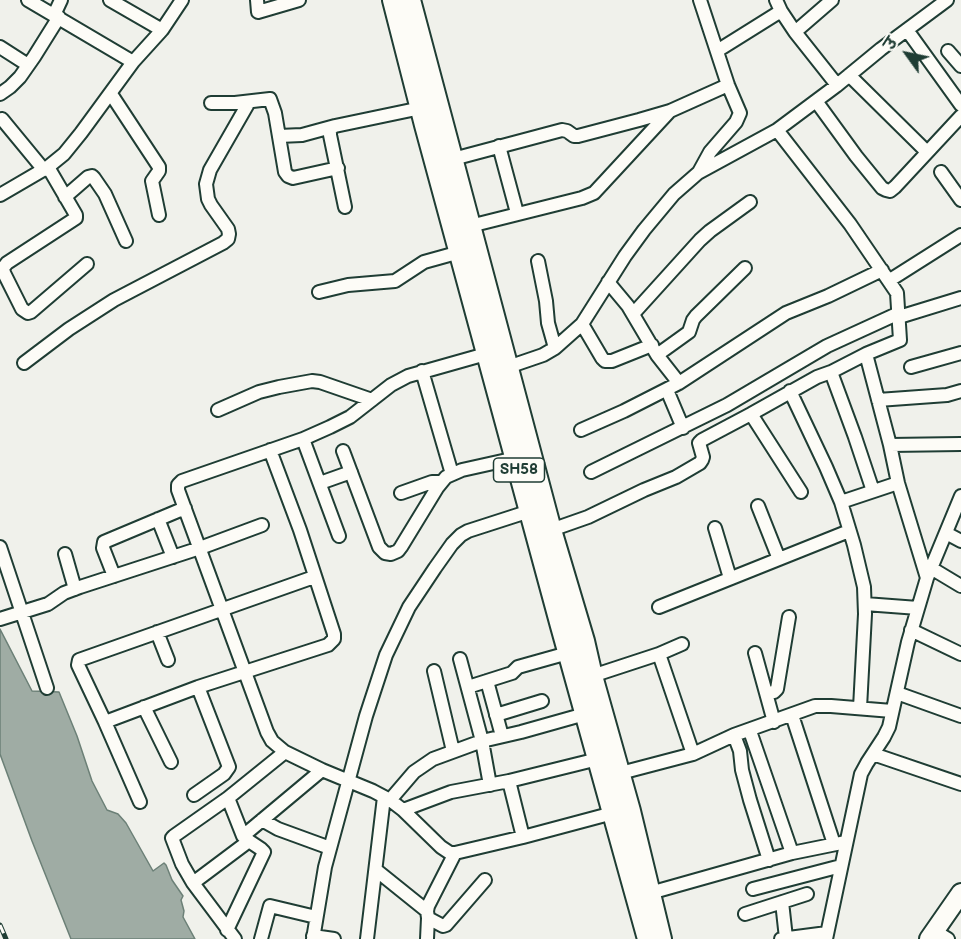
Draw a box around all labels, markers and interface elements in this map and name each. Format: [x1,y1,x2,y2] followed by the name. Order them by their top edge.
[877,24,937,84] north arrow
[881,34,902,54] text: उ
[494,458,544,482] road number: SH58

